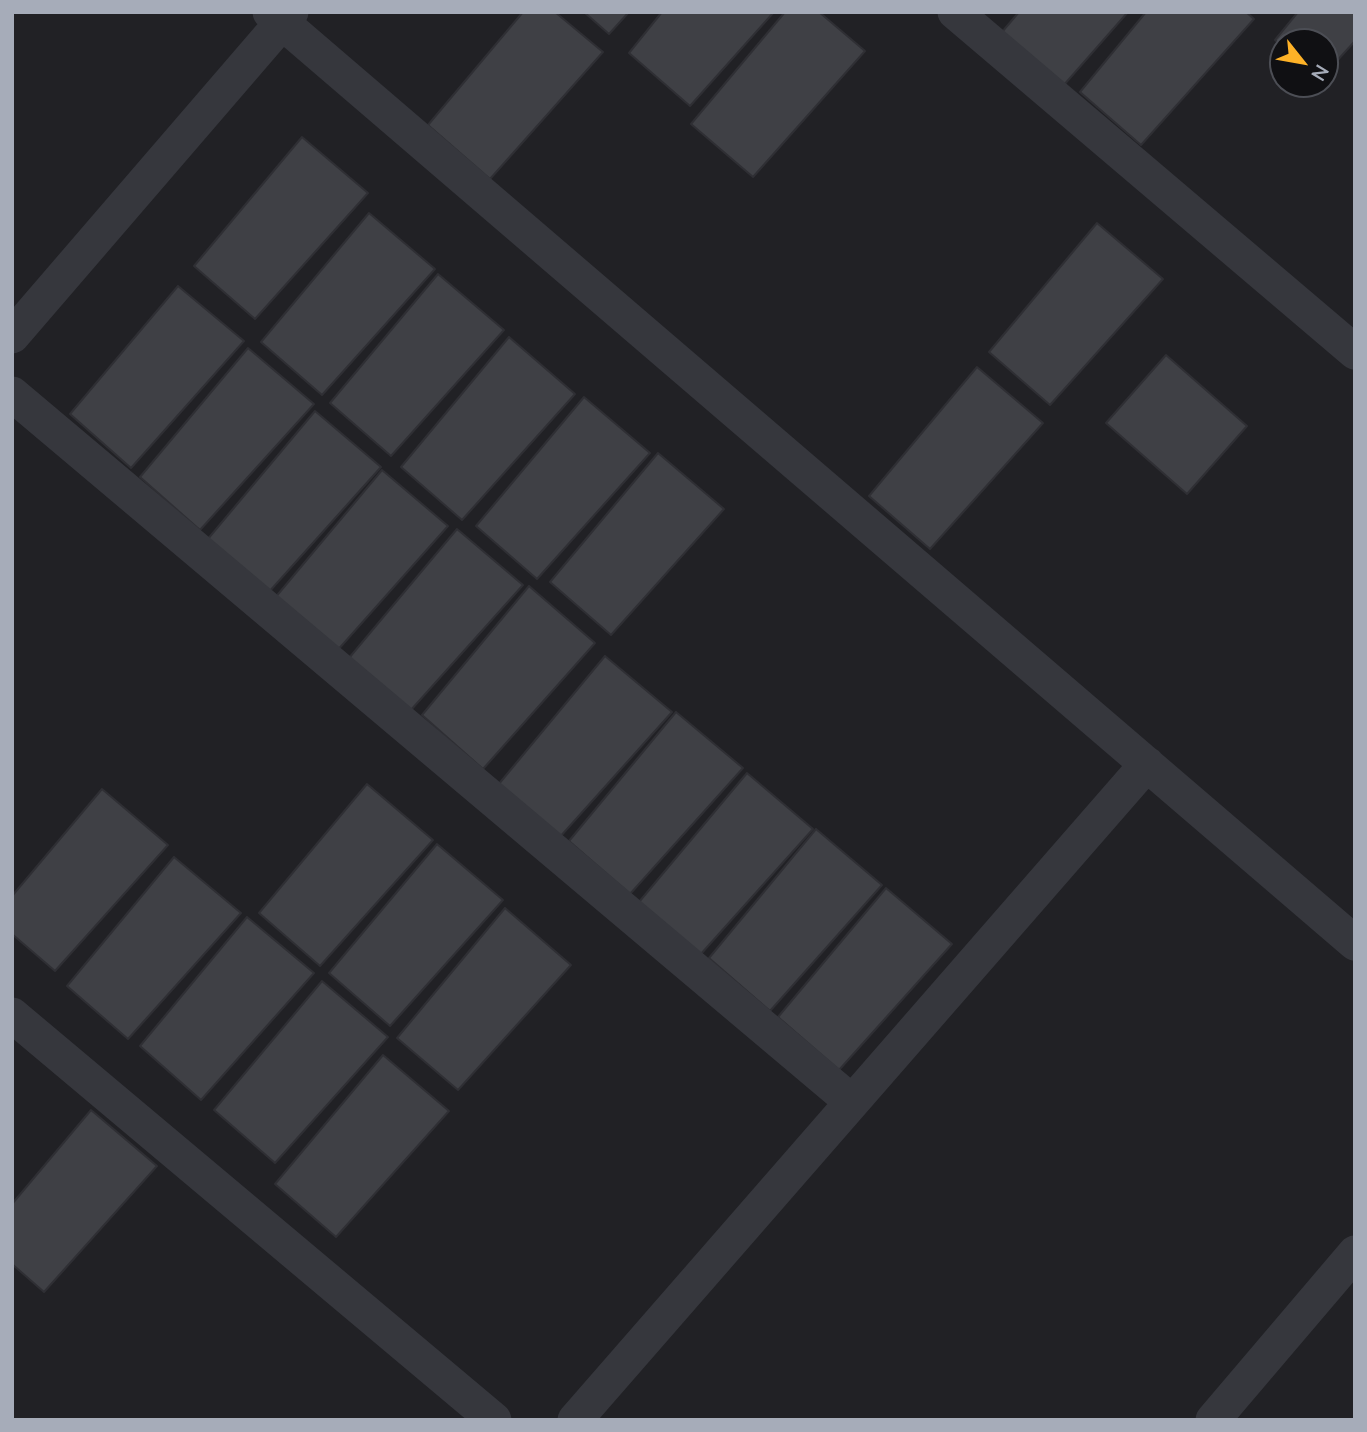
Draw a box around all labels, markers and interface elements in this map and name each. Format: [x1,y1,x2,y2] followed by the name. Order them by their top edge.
[1269,28,1339,98] north arrow
[1307,61,1334,85] text: N

